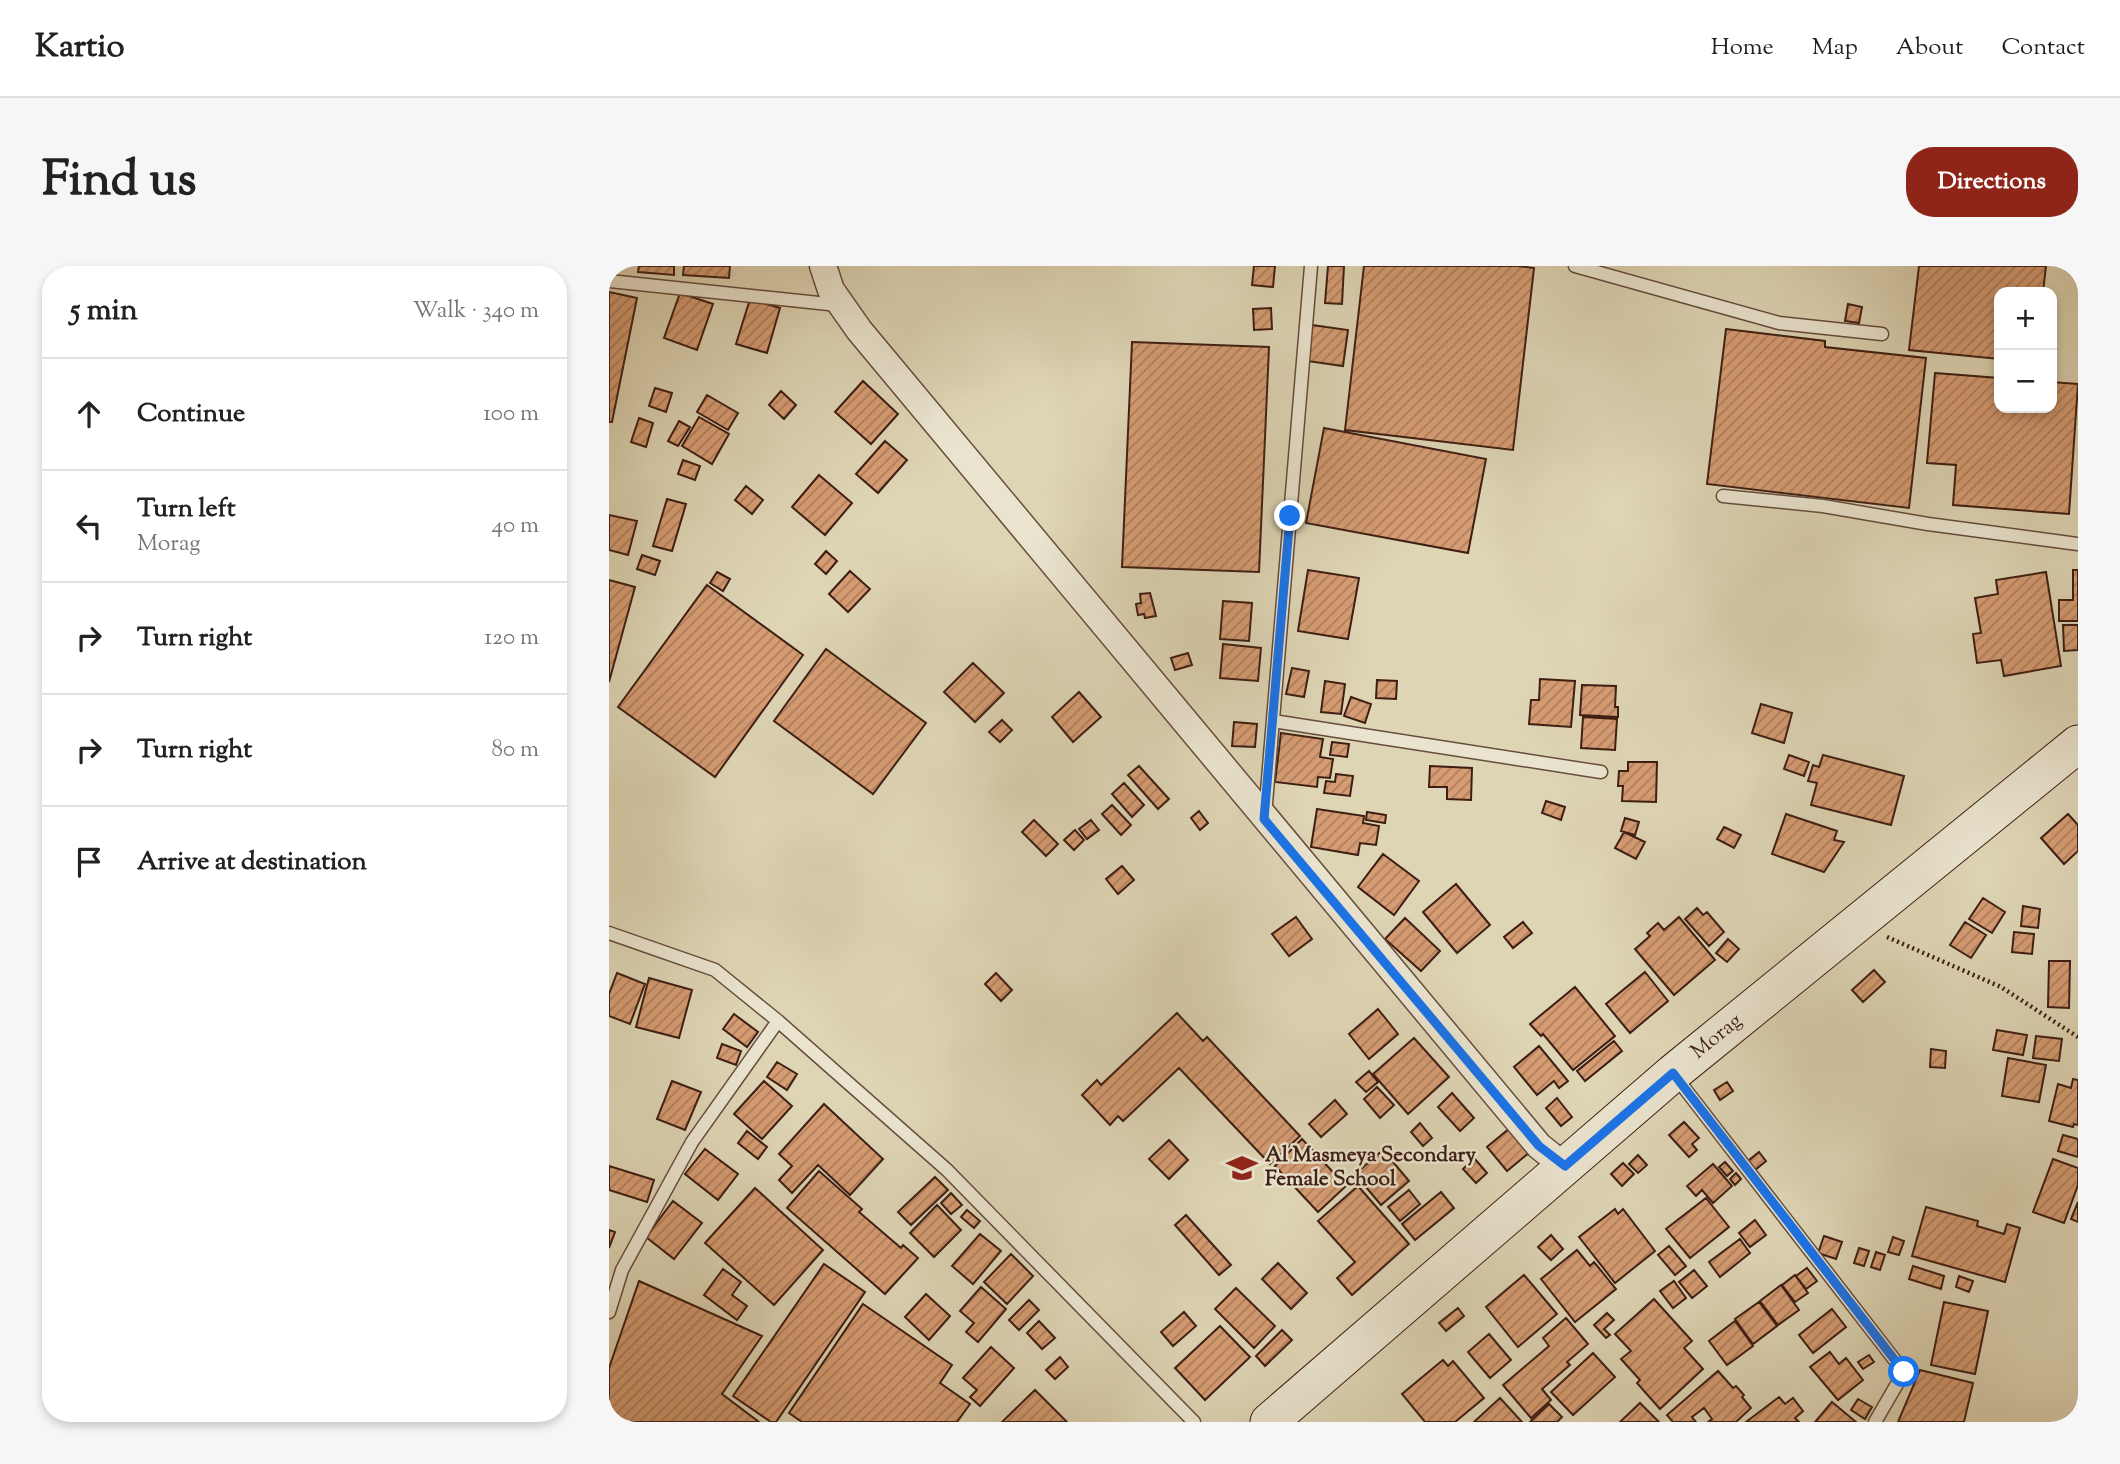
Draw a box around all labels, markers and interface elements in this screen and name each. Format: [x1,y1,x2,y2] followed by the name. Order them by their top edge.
[35,24,125,72] text: Kartio
[1711,31,1774,65] text: Home
[1812,31,1858,65] text: Map
[1896,31,1963,65] text: About
[2001,31,2085,65] text: Contact
[42,147,196,217] text: Find us
[1906,147,2078,217] button: Directions
[1994,287,2057,413] map controls
[1994,287,2057,350] button: +
[70,290,138,333] text: 5 min
[413,295,539,328] text: Walk · 340 m
[1994,350,2057,413] button: −
[70,395,108,433] icon: ahead
[137,396,245,433] text: Continue
[483,398,539,431] text: 100 m
[137,491,236,528] text: Turn left
[1274,500,1305,531] route end
[70,507,108,545] icon: left
[492,510,539,543] text: 40 m
[137,528,201,561] text: Morag
[70,619,108,657] icon: right
[137,620,252,657] text: Turn right
[484,622,539,655] text: 120 m
[70,731,108,769] icon: right
[137,732,252,769] text: Turn right
[491,734,539,767] text: 80 m
[70,843,108,881] icon: arrive
[137,844,367,881] text: Arrive at destination
[1685,1007,1749,1067] street label: Morag
[1265,1141,1476,1195] place label: Al Masmeya Secondary Female School
[1225,1151,1259,1185] school or university icon: Al Masmeya Secondary Female School
[1888,1356,1919,1387] route start

